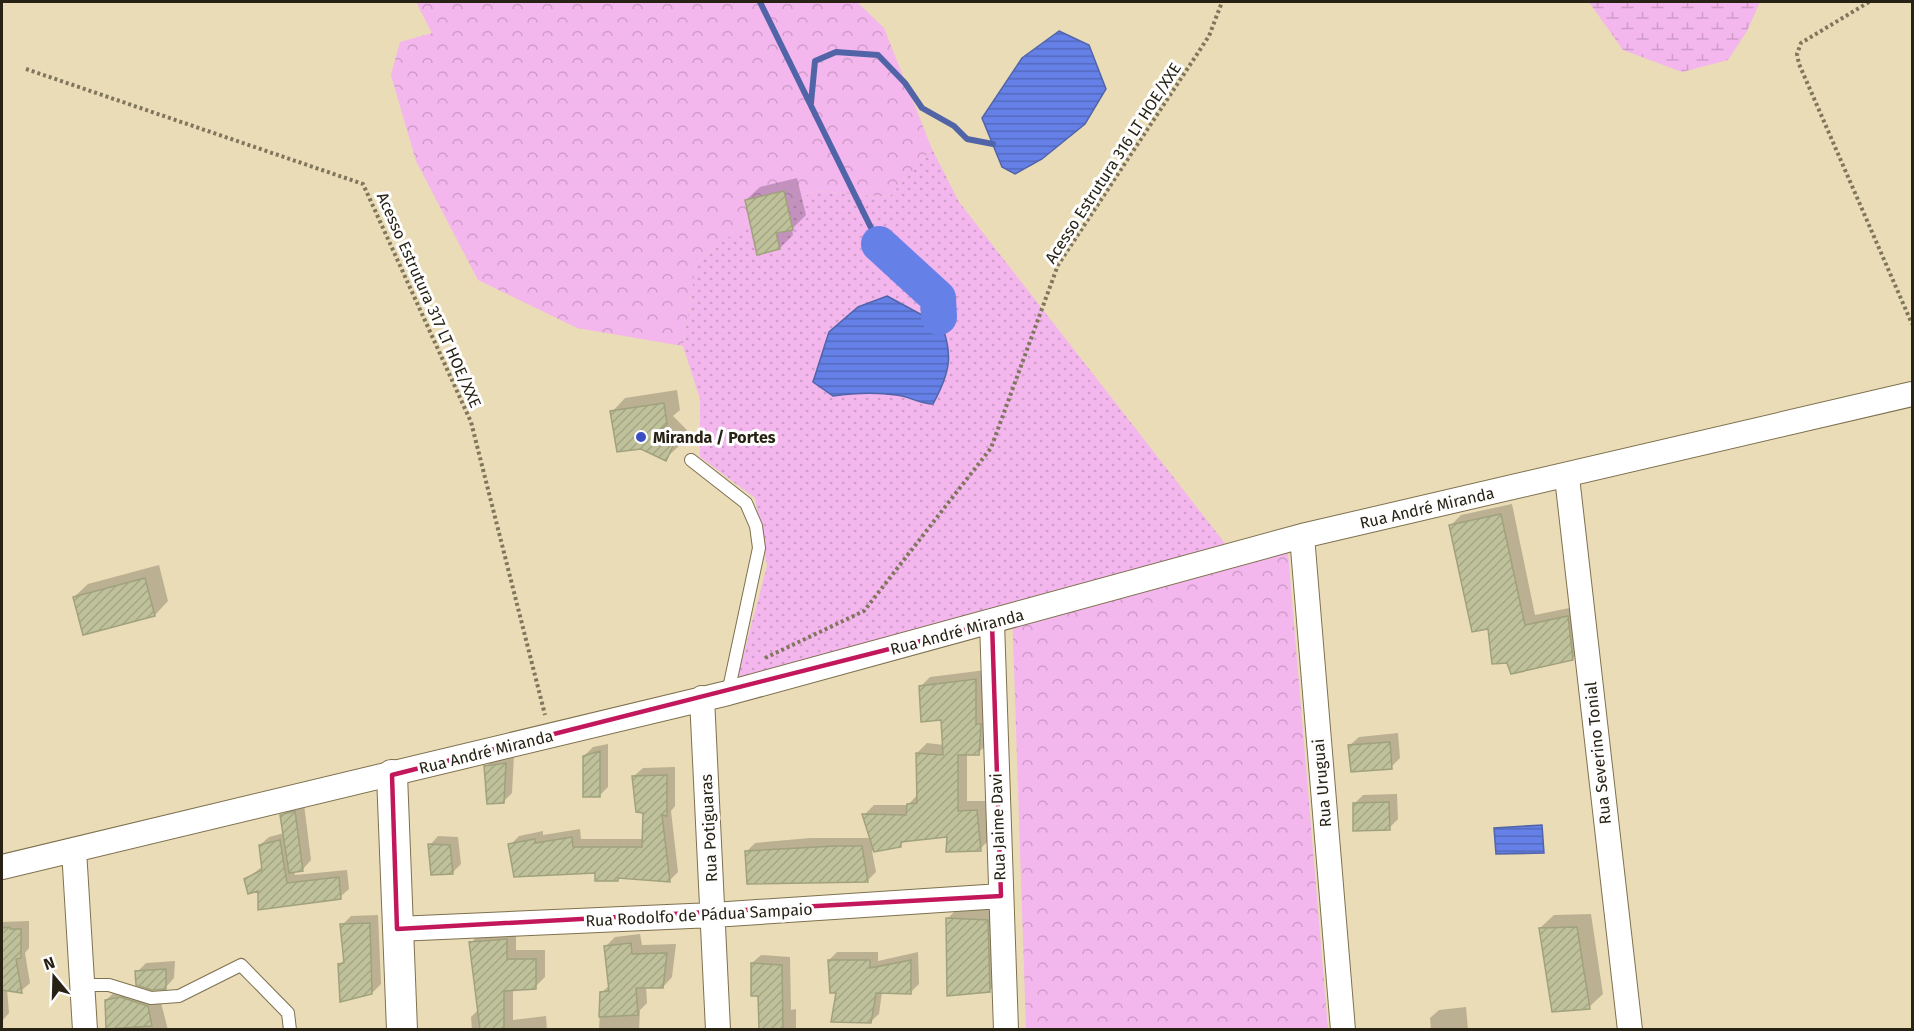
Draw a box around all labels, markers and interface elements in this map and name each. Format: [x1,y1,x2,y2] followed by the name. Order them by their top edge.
[1041,59,1185,267] street label: Acesso Estrutura 316 LT HOE/XXE
[373,189,485,411] street label: Acesso Estrutura 317 LT HOE/XXE
[653,428,776,447] place label: Miranda / Portes
[634,430,648,444] marker: Miranda / Portes
[1358,483,1496,533] street label: Rua André Miranda
[888,605,1026,659] street label: Rua André Miranda
[1581,680,1615,825] street label: Rua Severino Tonial
[417,726,555,778] street label: Rua André Miranda
[1309,738,1335,828] street label: Rua Uruguai
[697,773,721,883] street label: Rua Potiguaras
[987,773,1009,881] street label: Rua Jaime Davi
[585,900,813,930] street label: Rua Rodolfo de Pádua Sampaio
[24,947,84,1007] north arrow
[41,953,57,974] text: N

